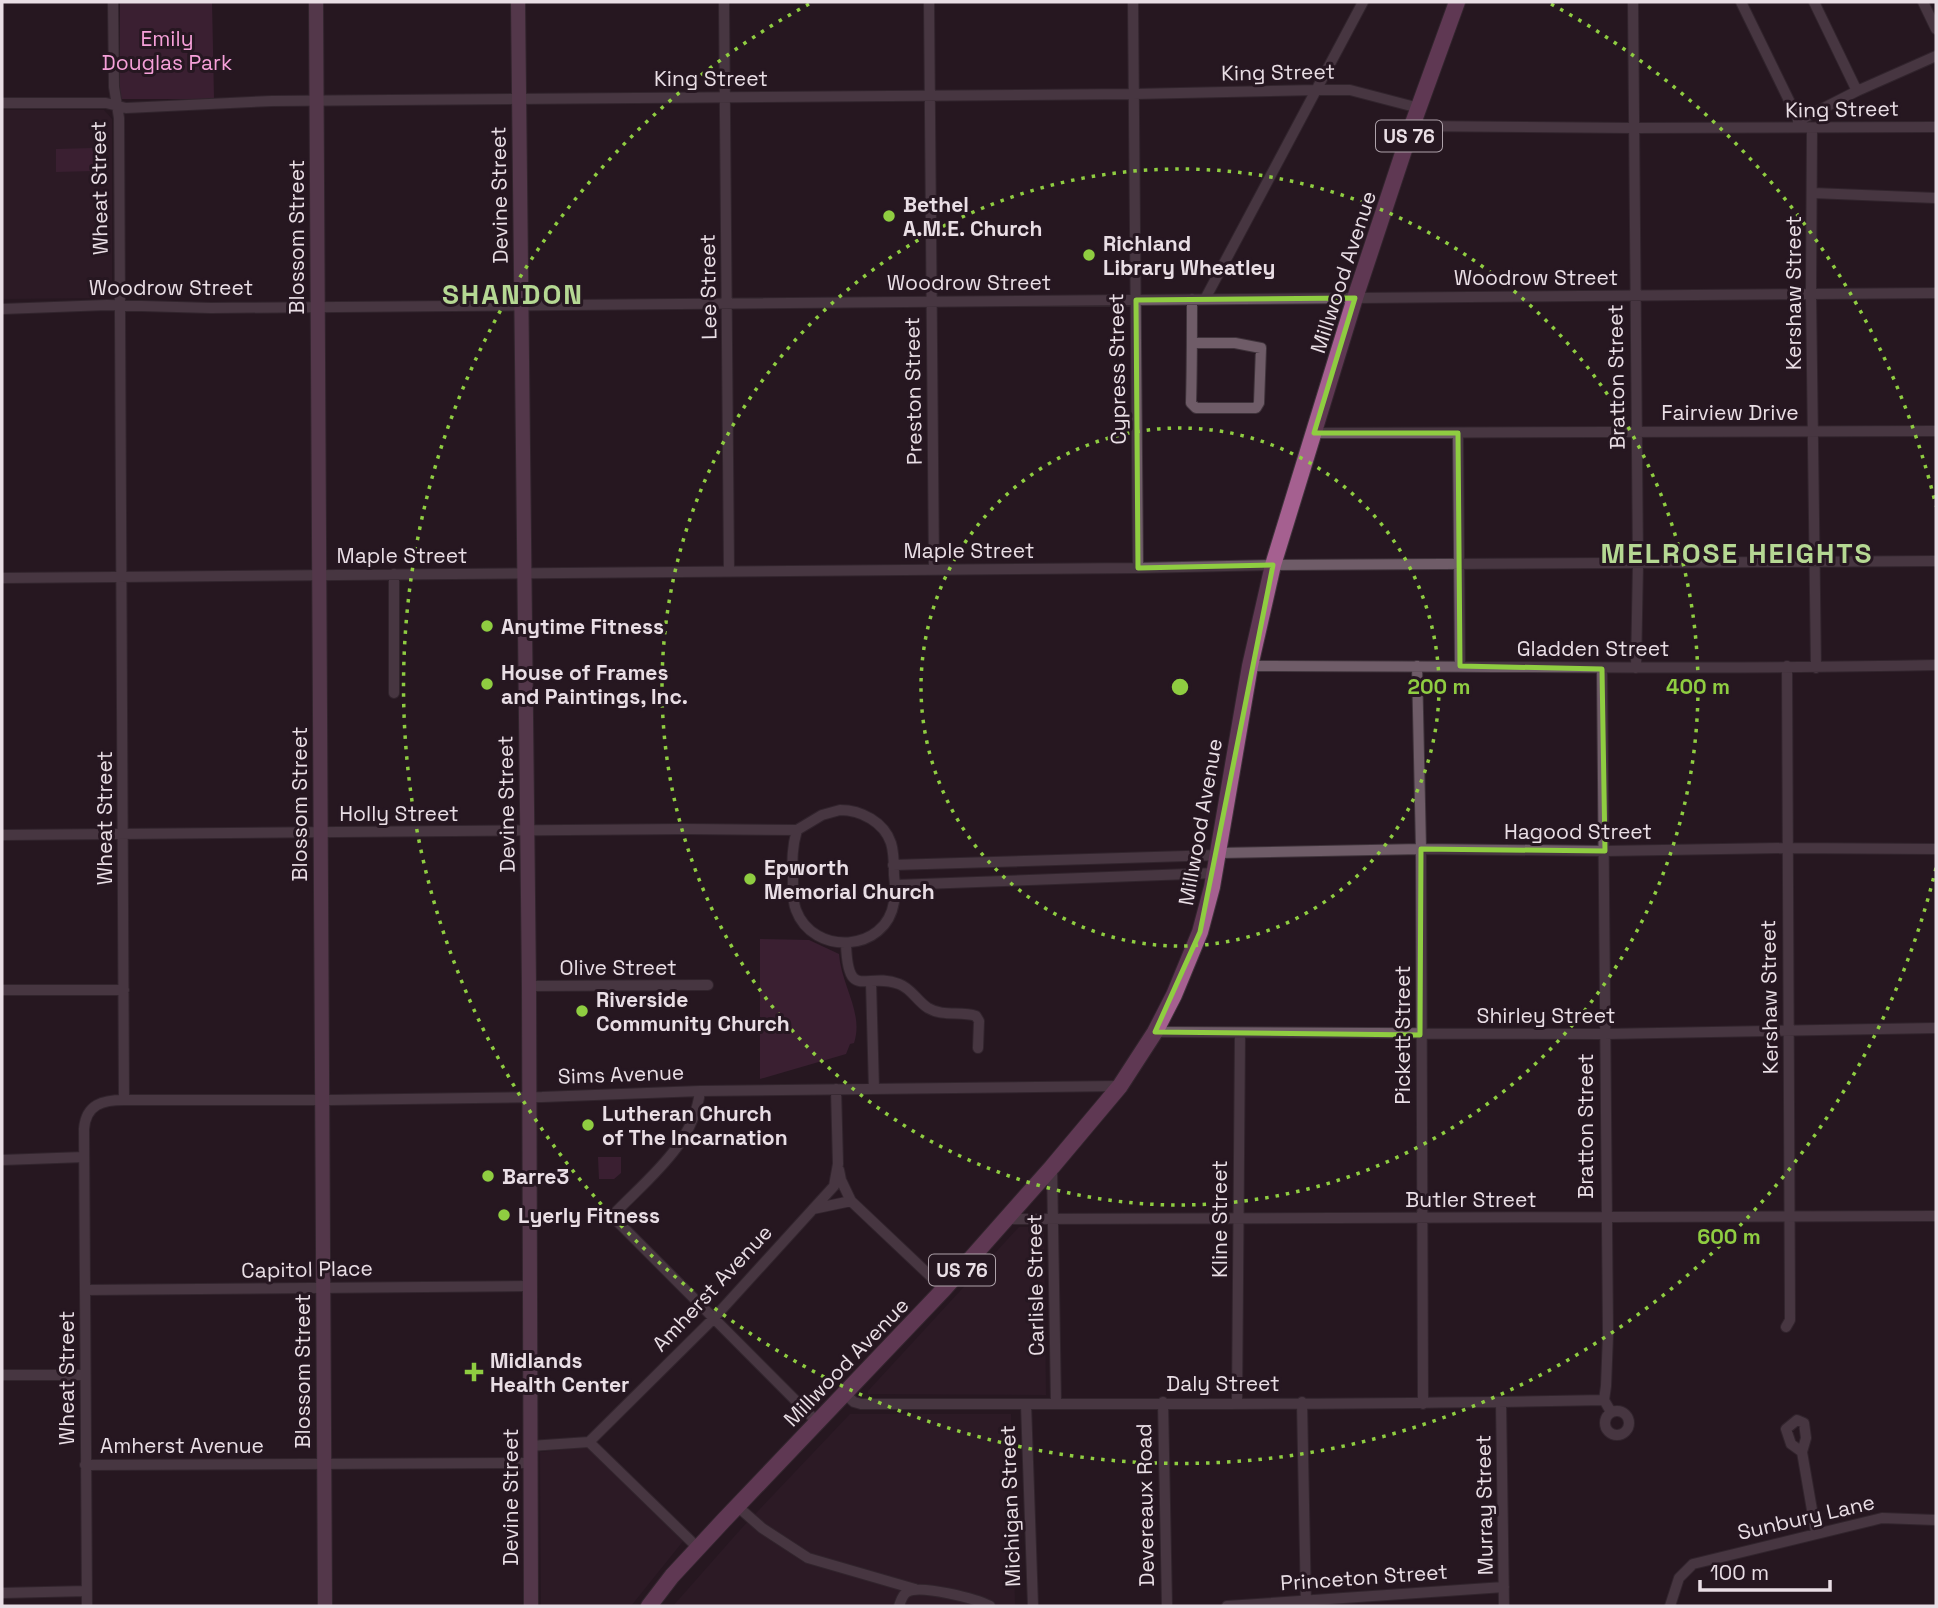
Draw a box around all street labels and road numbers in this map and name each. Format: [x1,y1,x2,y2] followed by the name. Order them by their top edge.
[1221,58,1335,86] street label: King Street
[654,65,768,92] street label: King Street
[1785,95,1899,123] street label: King Street
[1376,120,1442,152] road number: US 76
[84,121,114,255] street label: Wheat Street
[484,126,514,264] street label: Devine Street
[283,160,310,314] street label: Blossom Street
[1304,187,1382,357] street label: Millwood Avenue
[1780,216,1807,370] street label: Kershaw Street
[694,234,722,340] street label: Lee Street
[1454,264,1618,291] street label: Woodrow Street
[887,269,1051,296] street label: Woodrow Street
[89,274,253,301] street label: Woodrow Street
[1102,293,1132,445] street label: Cypress Street
[1601,304,1631,450] street label: Bratton Street
[898,317,928,465] street label: Preston Street
[1661,399,1799,426] street label: Fairview Drive
[904,537,1034,564] street label: Maple Street
[337,542,467,569] street label: Maple Street
[1517,635,1669,662] street label: Gladden Street
[286,727,313,881] street label: Blossom Street
[491,735,521,873] street label: Devine Street
[1172,736,1228,908] street label: Millwood Avenue
[91,751,118,885] street label: Wheat Street
[339,800,459,827] street label: Holly Street
[1504,818,1652,845] street label: Hagood Street
[1754,919,1784,1075] street label: Kershaw Street
[559,954,677,981] street label: Olive Street
[1389,965,1416,1105] street label: Pickett Street
[1477,1002,1615,1029] street label: Shirley Street
[1572,1053,1599,1199] street label: Bratton Street
[557,1058,685,1090] street label: Sims Avenue
[1206,1160,1233,1278] street label: Kline Street
[1405,1186,1537,1213] street label: Butler Street
[1020,1214,1050,1356] street label: Carlisle Street
[646,1219,778,1357] street label: Amherst Avenue
[241,1254,373,1284] street label: Capitol Place
[929,1254,995,1286] road number: US 76
[778,1292,914,1432] street label: Millwood Avenue
[289,1294,316,1448] street label: Blossom Street
[53,1311,80,1445] street label: Wheat Street
[1166,1370,1280,1397] street label: Daly Street
[1130,1423,1160,1587] street label: Devereaux Road
[994,1425,1026,1587] street label: Michigan Street
[497,1428,524,1566] street label: Devine Street
[100,1432,264,1459] street label: Amherst Avenue
[1469,1434,1499,1576] street label: Murray Street
[1735,1488,1877,1546] street label: Sunbury Lane
[1279,1558,1449,1596] street label: Princeton Street

